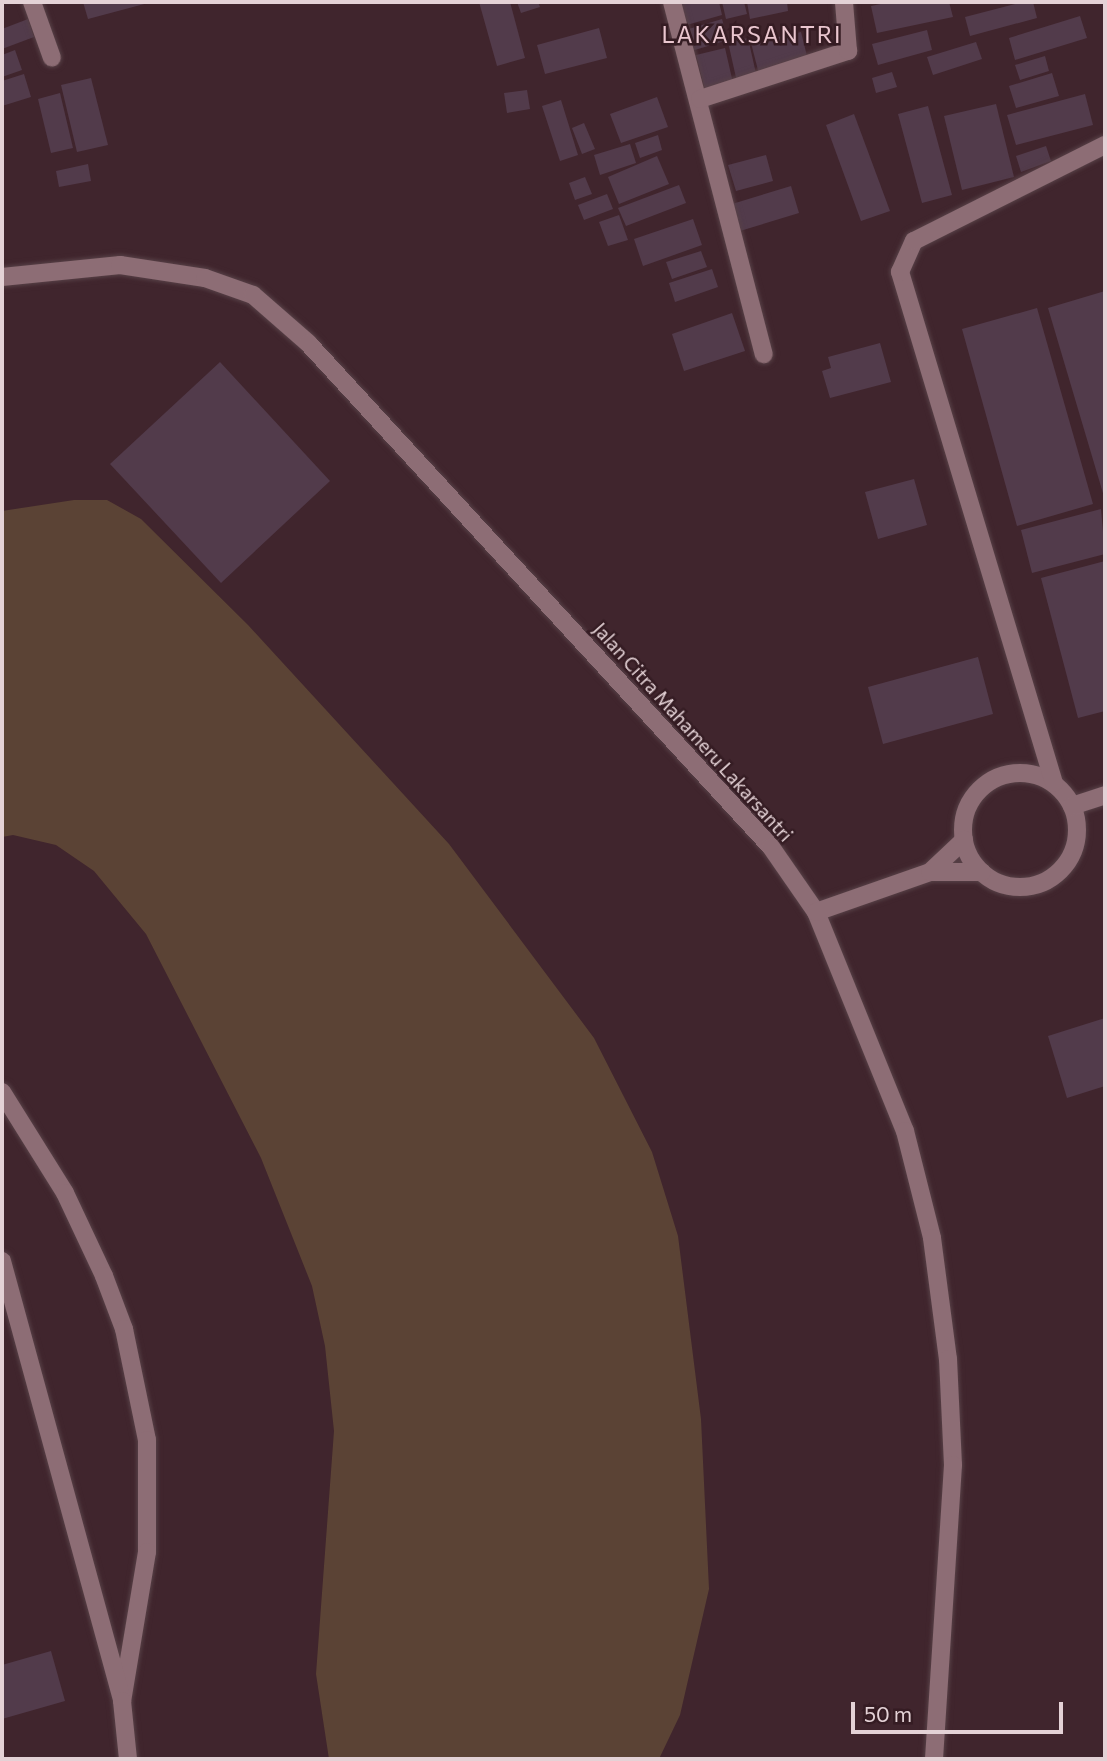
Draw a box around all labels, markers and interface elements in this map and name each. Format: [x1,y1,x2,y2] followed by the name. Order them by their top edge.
[663,20,841,48] district label: LAKARSANTRI
[589,618,797,846] street label: Jalan Citra Mahameru Lakarsantri
[855,1688,1067,1732] scale bar
[864,1701,912,1726] text: 50 m

